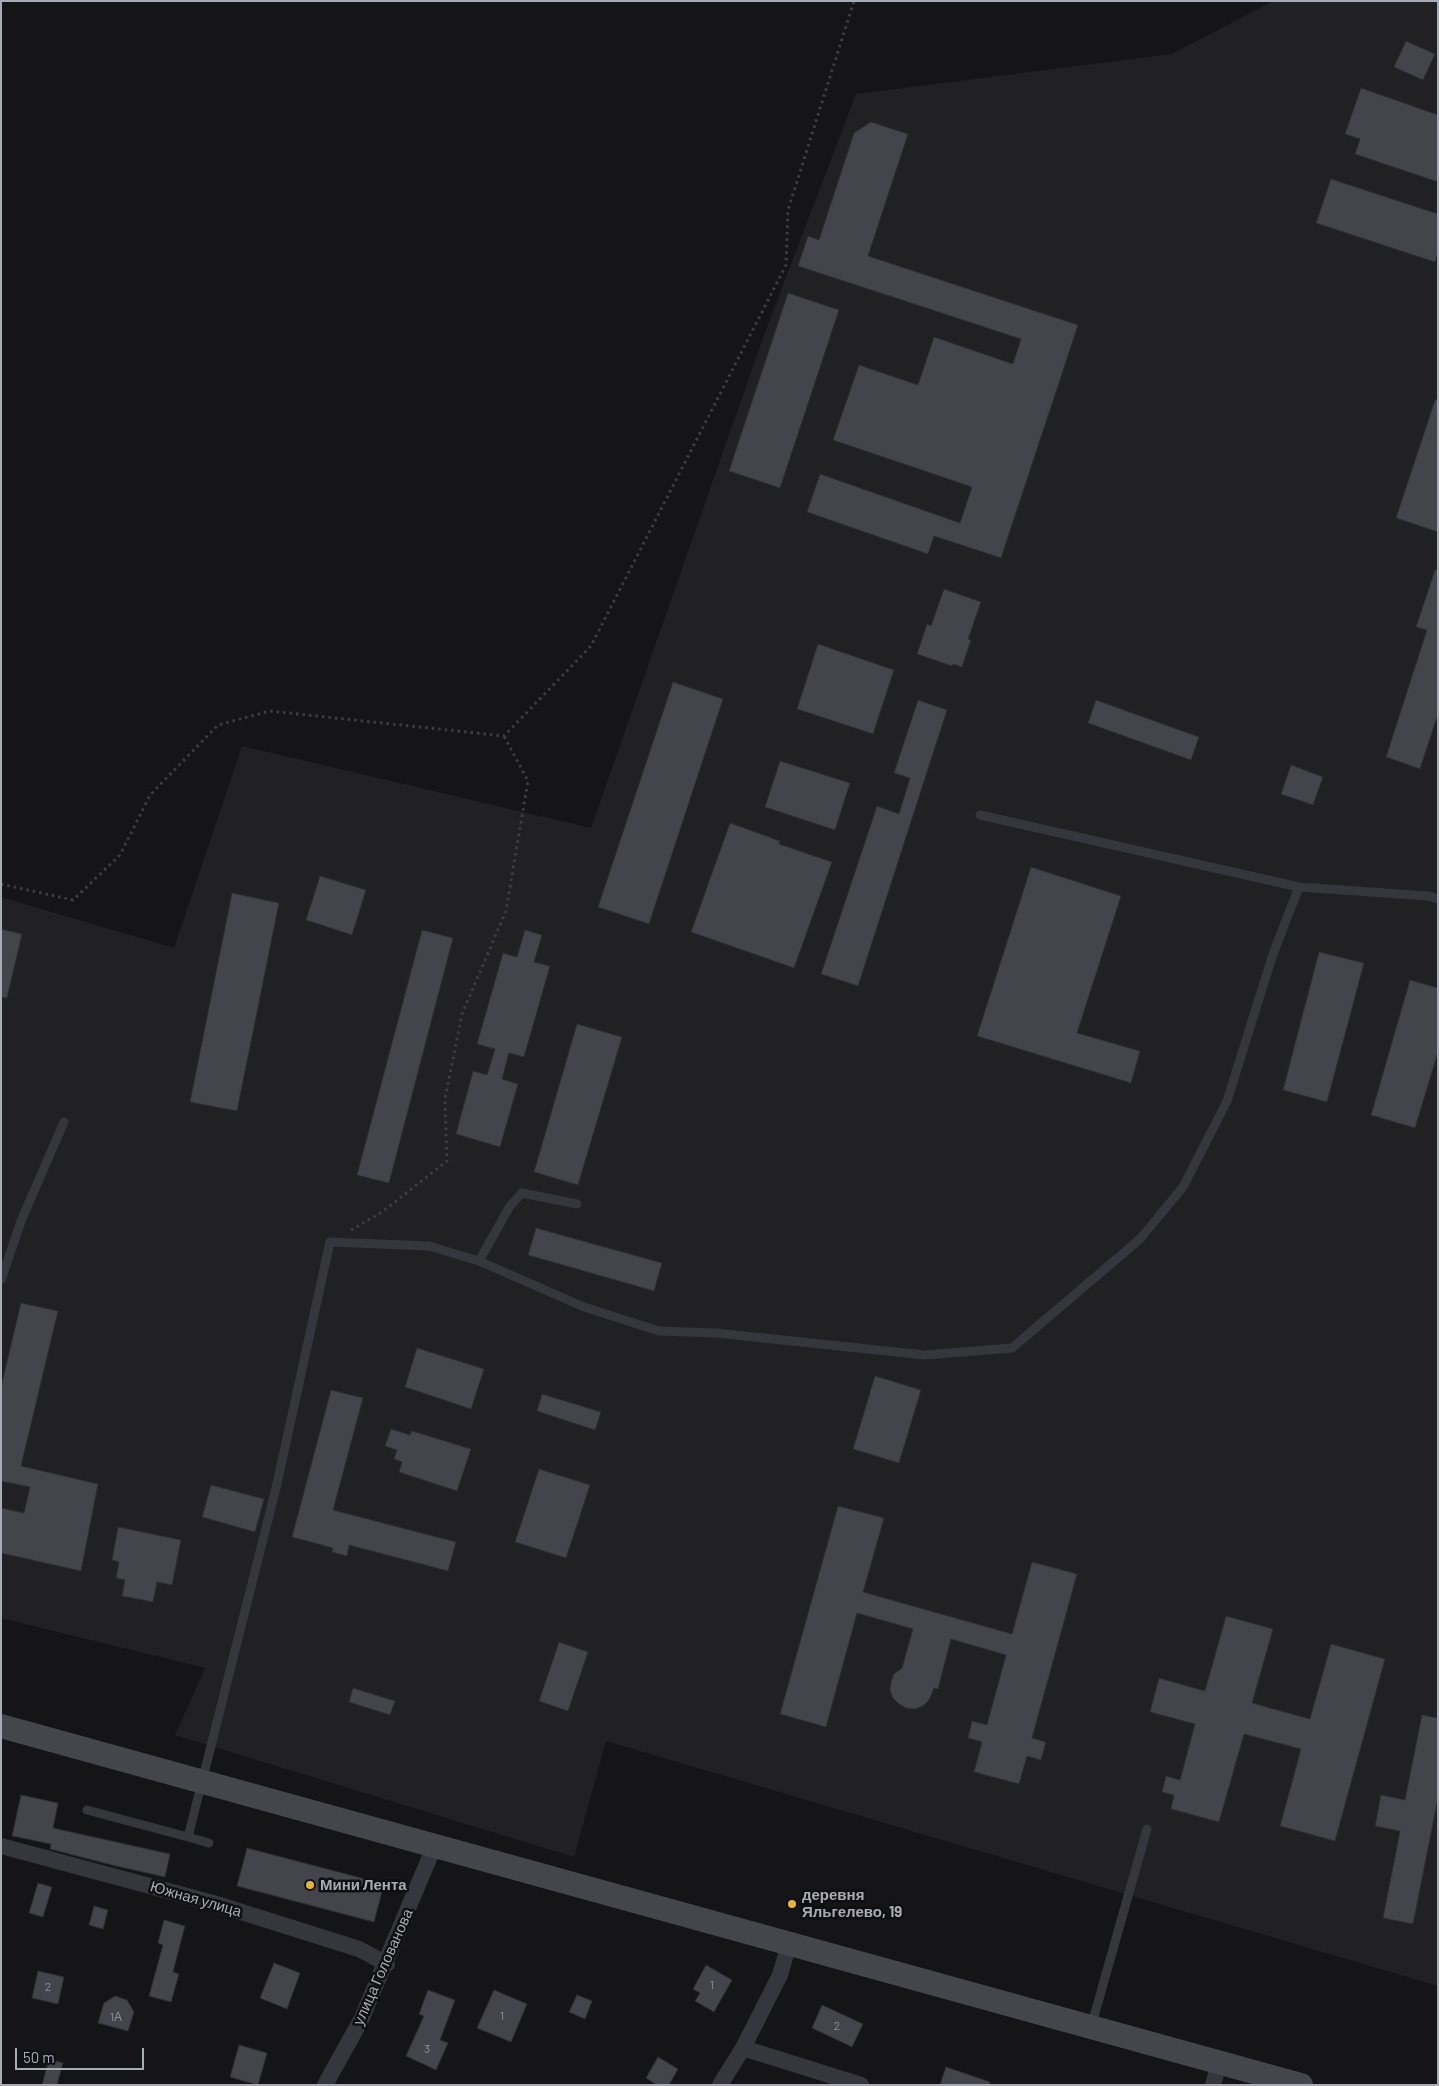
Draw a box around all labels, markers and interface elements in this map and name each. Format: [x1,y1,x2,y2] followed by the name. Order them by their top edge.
[320,1876,407,1894] place label: Мини Лента
[148,1877,244,1921] street label: Южная улица
[304,1879,316,1891] marker: Мини Лента
[802,1886,902,1921] place label: деревня Яльгелево, 19
[786,1898,798,1910] marker: деревня Яльгелево, 19
[349,1906,417,2028] street label: улица Голованова
[710,1978,714,1992] house number: 1
[45,1980,51,1994] house number: 2
[500,2009,504,2023] house number: 1
[110,2010,122,2024] house number: 1А
[834,2019,840,2033] house number: 2
[18,2038,146,2070] scale bar
[424,2042,430,2056] house number: 3
[23,2048,55,2066] text: 50 m

